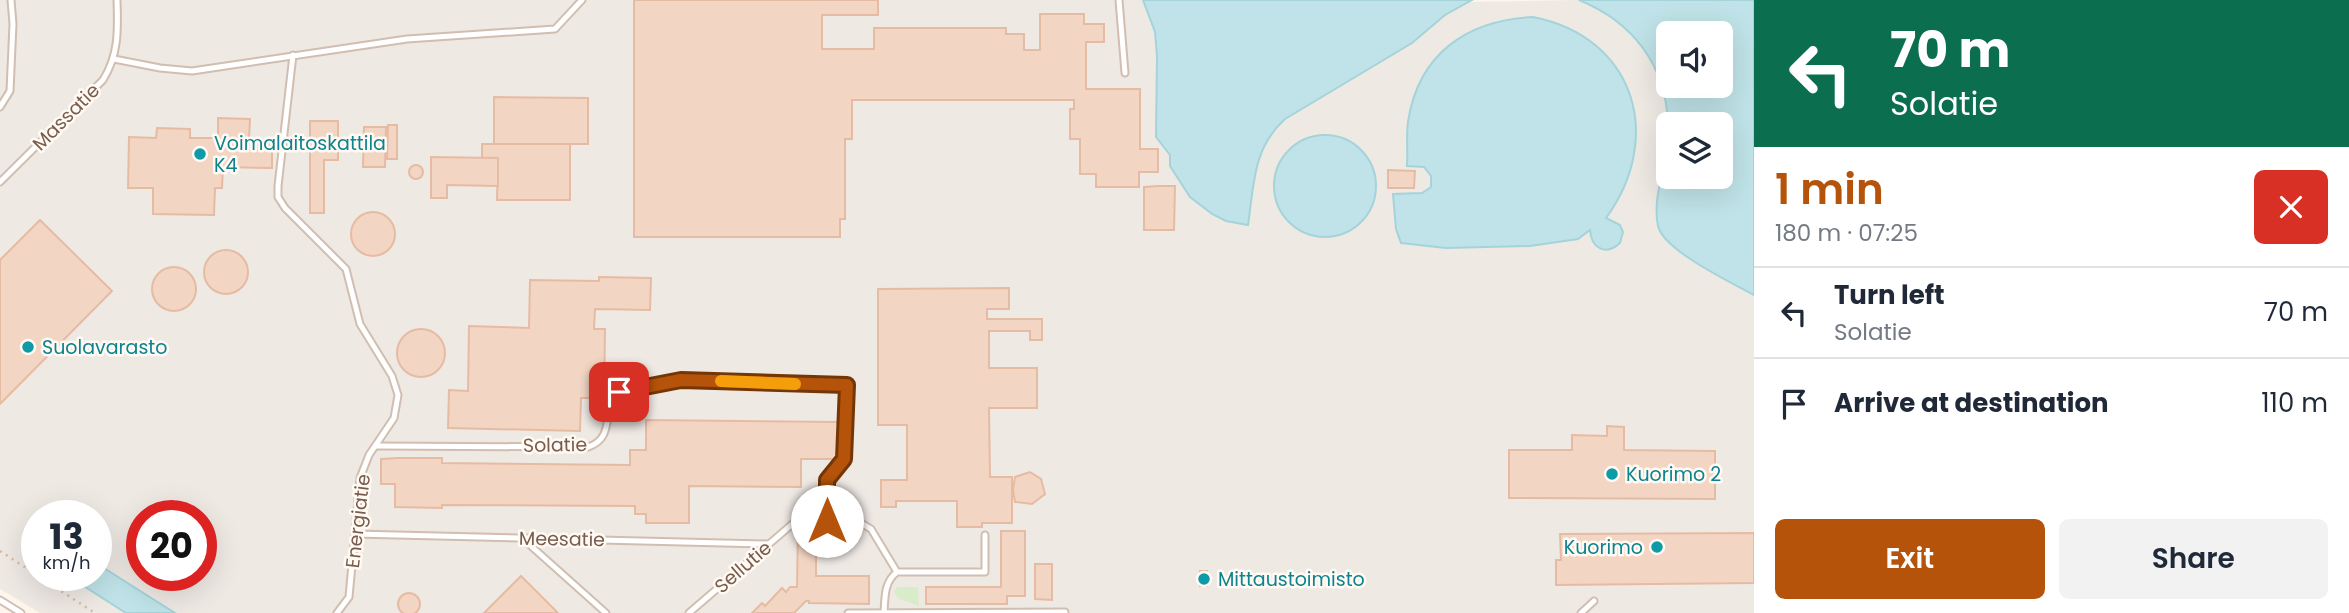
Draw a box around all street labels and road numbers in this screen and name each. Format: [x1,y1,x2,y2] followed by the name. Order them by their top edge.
[26,77,106,157] street label: Massatie
[523,431,587,459] street label: Solatie
[339,472,377,570] street label: Energiatie
[519,525,605,553] street label: Meesatie
[709,535,777,599] street label: Sellutie

